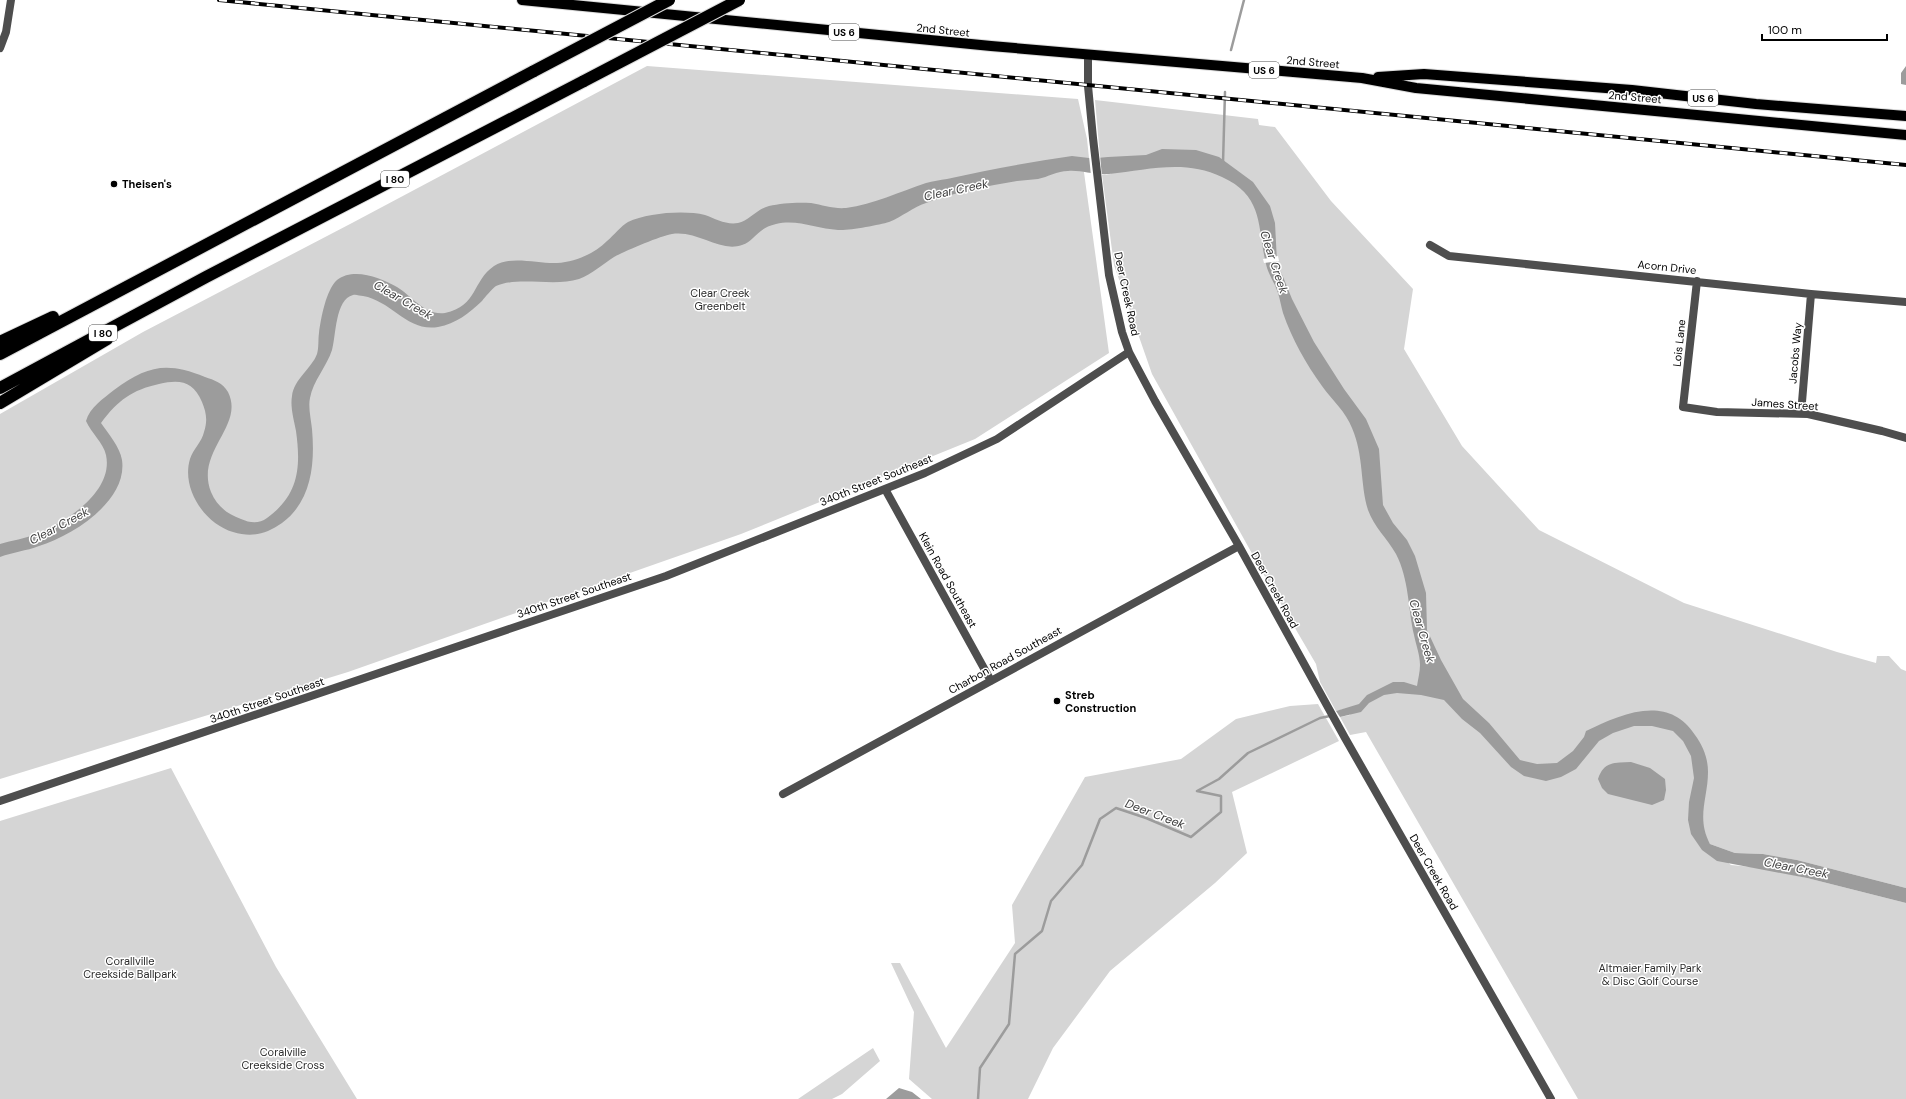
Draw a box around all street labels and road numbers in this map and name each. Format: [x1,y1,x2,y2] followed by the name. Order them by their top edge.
[916,20,970,40] street label: 2nd Street
[829,24,859,40] road number: US 6
[1286,53,1340,71] street label: 2nd Street
[1249,62,1279,78] road number: US 6
[1608,88,1662,106] street label: 2nd Street
[1688,90,1718,106] road number: US 6
[381,171,409,187] road number: I 80
[1111,251,1143,337] street label: Deer Creek Road
[1637,257,1697,277] street label: Acorn Drive
[1670,319,1688,367] street label: Lois Lane
[1785,322,1805,384] street label: Jacobs Way
[89,325,117,341] road number: I 80
[1751,395,1819,413] street label: James Street
[818,451,934,509] street label: 340th Street Southeast
[916,530,980,630] street label: Klein Road Southeast
[1248,549,1302,631] street label: Deer Creek Road
[515,569,633,621] street label: 340th Street Southeast
[946,623,1064,697] street label: Charbon Road Southeast
[208,674,326,726] street label: 340th Street Southeast
[1407,832,1461,913] street label: Deer Creek Road

